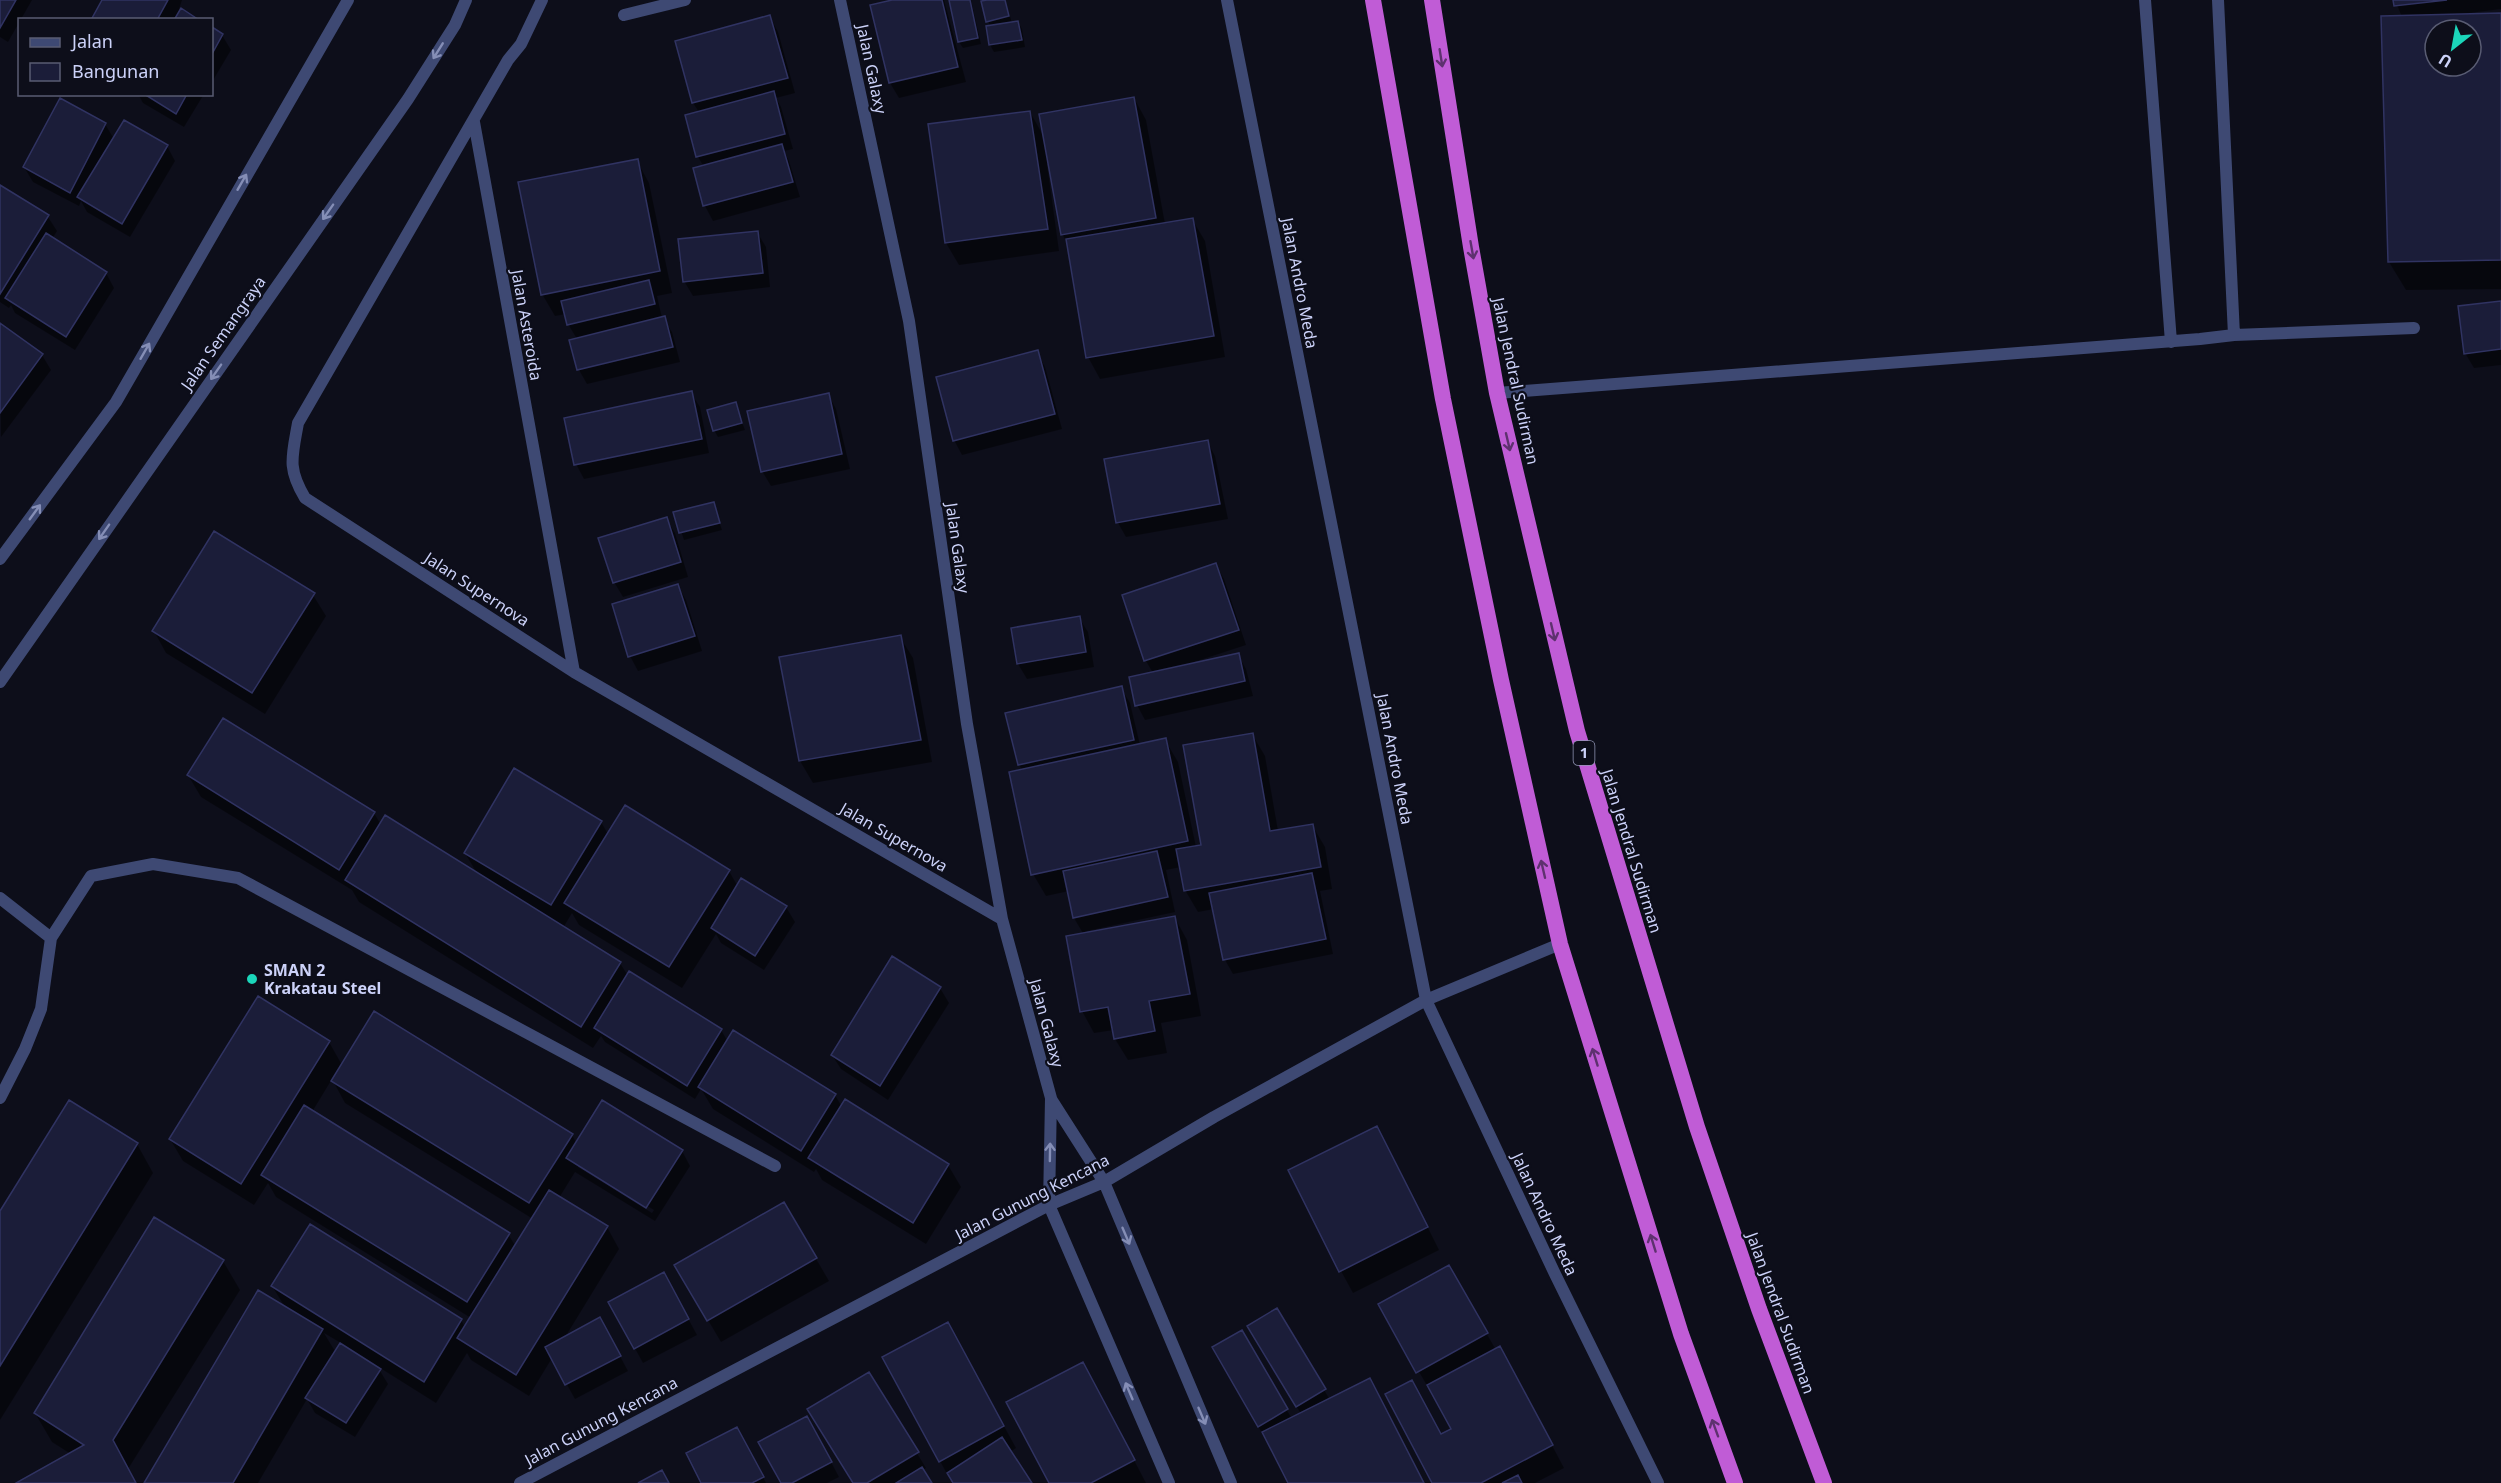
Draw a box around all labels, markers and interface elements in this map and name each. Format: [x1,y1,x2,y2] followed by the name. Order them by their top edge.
[18,18,213,96] legend
[2423,18,2483,78] north arrow
[851,20,892,117] street label: Jalan Galaxy
[70,29,113,53] text: Jalan
[432,42,444,59] one-way arrow
[1436,47,1447,67] one-way arrow
[2434,48,2456,73] text: U
[72,59,159,83] text: Bangunan
[237,174,249,191] one-way arrow
[322,204,334,220] one-way arrow
[1276,214,1323,350] street label: Jalan Andro Meda
[1466,240,1477,260] one-way arrow
[506,266,548,382] street label: Jalan Asteroida
[174,272,271,396] street label: Jalan Semangraya
[1487,293,1544,467] street label: Jalan Jendral Sudirman
[139,343,151,360] one-way arrow
[210,363,222,379] one-way arrow
[1503,432,1515,451] one-way arrow
[941,500,975,595] street label: Jalan Galaxy
[29,504,41,520] one-way arrow
[98,523,110,539] one-way arrow
[419,546,534,631] street label: Jalan Supernova
[1548,622,1560,641] one-way arrow
[1371,690,1418,826] street label: Jalan Andro Meda
[1574,741,1594,765] road number: 1
[1596,764,1667,936] street label: Jalan Jendral Sudirman
[834,796,952,877] street label: Jalan Supernova
[1537,860,1549,879] one-way arrow
[264,959,381,999] place label: SMAN 2 Krakatau Steel
[245,972,259,986] marker: SMAN 2 Krakatau Steel
[1024,974,1070,1071] street label: Jalan Galaxy
[1589,1048,1600,1067] one-way arrow
[1044,1142,1056,1162] one-way arrow
[1506,1147,1583,1279] street label: Jalan Andro Meda
[949,1149,1113,1246] street label: Jalan Gunung Kencana
[1121,1226,1132,1244] one-way arrow
[1741,1227,1820,1397] street label: Jalan Jendral Sudirman
[1647,1234,1658,1253] one-way arrow
[519,1371,681,1472] street label: Jalan Gunung Kencana
[1123,1382,1135,1400] one-way arrow
[1197,1406,1208,1424] one-way arrow
[1709,1419,1720,1438] one-way arrow

